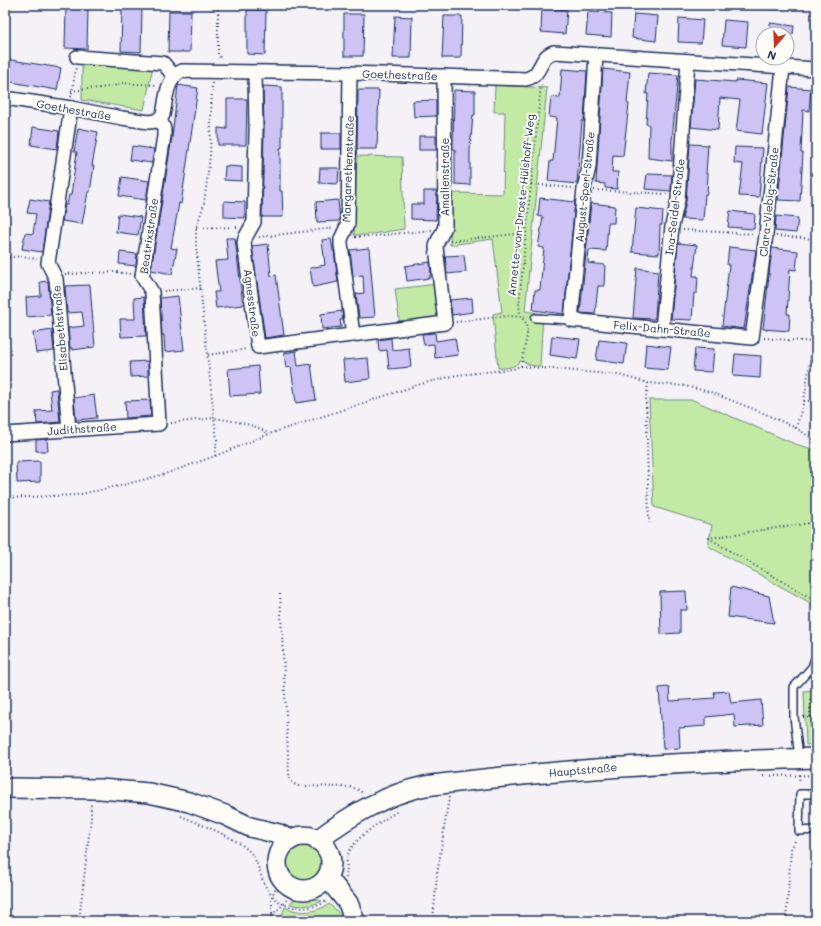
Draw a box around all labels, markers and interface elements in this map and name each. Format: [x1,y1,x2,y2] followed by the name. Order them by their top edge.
[755,26,795,66] north arrow
[765,47,778,64] text: N
[362,66,438,83] street label: Goethestraße
[36,96,113,123] street label: Goethestraße
[503,113,538,297] street label: Annette-von-Droste-Hülshoff-Weg
[338,115,357,223] street label: Margarethenstraße
[571,131,598,243] street label: August-Sperl-Straße
[437,138,452,216] street label: Amalienstraße
[755,146,782,258] street label: Clara-Viebig-Straße
[661,158,688,256] street label: Ina-Seidel-Straße
[136,197,161,275] street label: Beatrixstraße
[241,268,264,338] street label: Agnesstraße
[48,284,71,371] street label: Elisabethstraße
[613,317,712,340] street label: Felix-Dahn-Straße
[47,419,117,438] street label: Judithstraße
[548,759,618,780] street label: Hauptstraße

